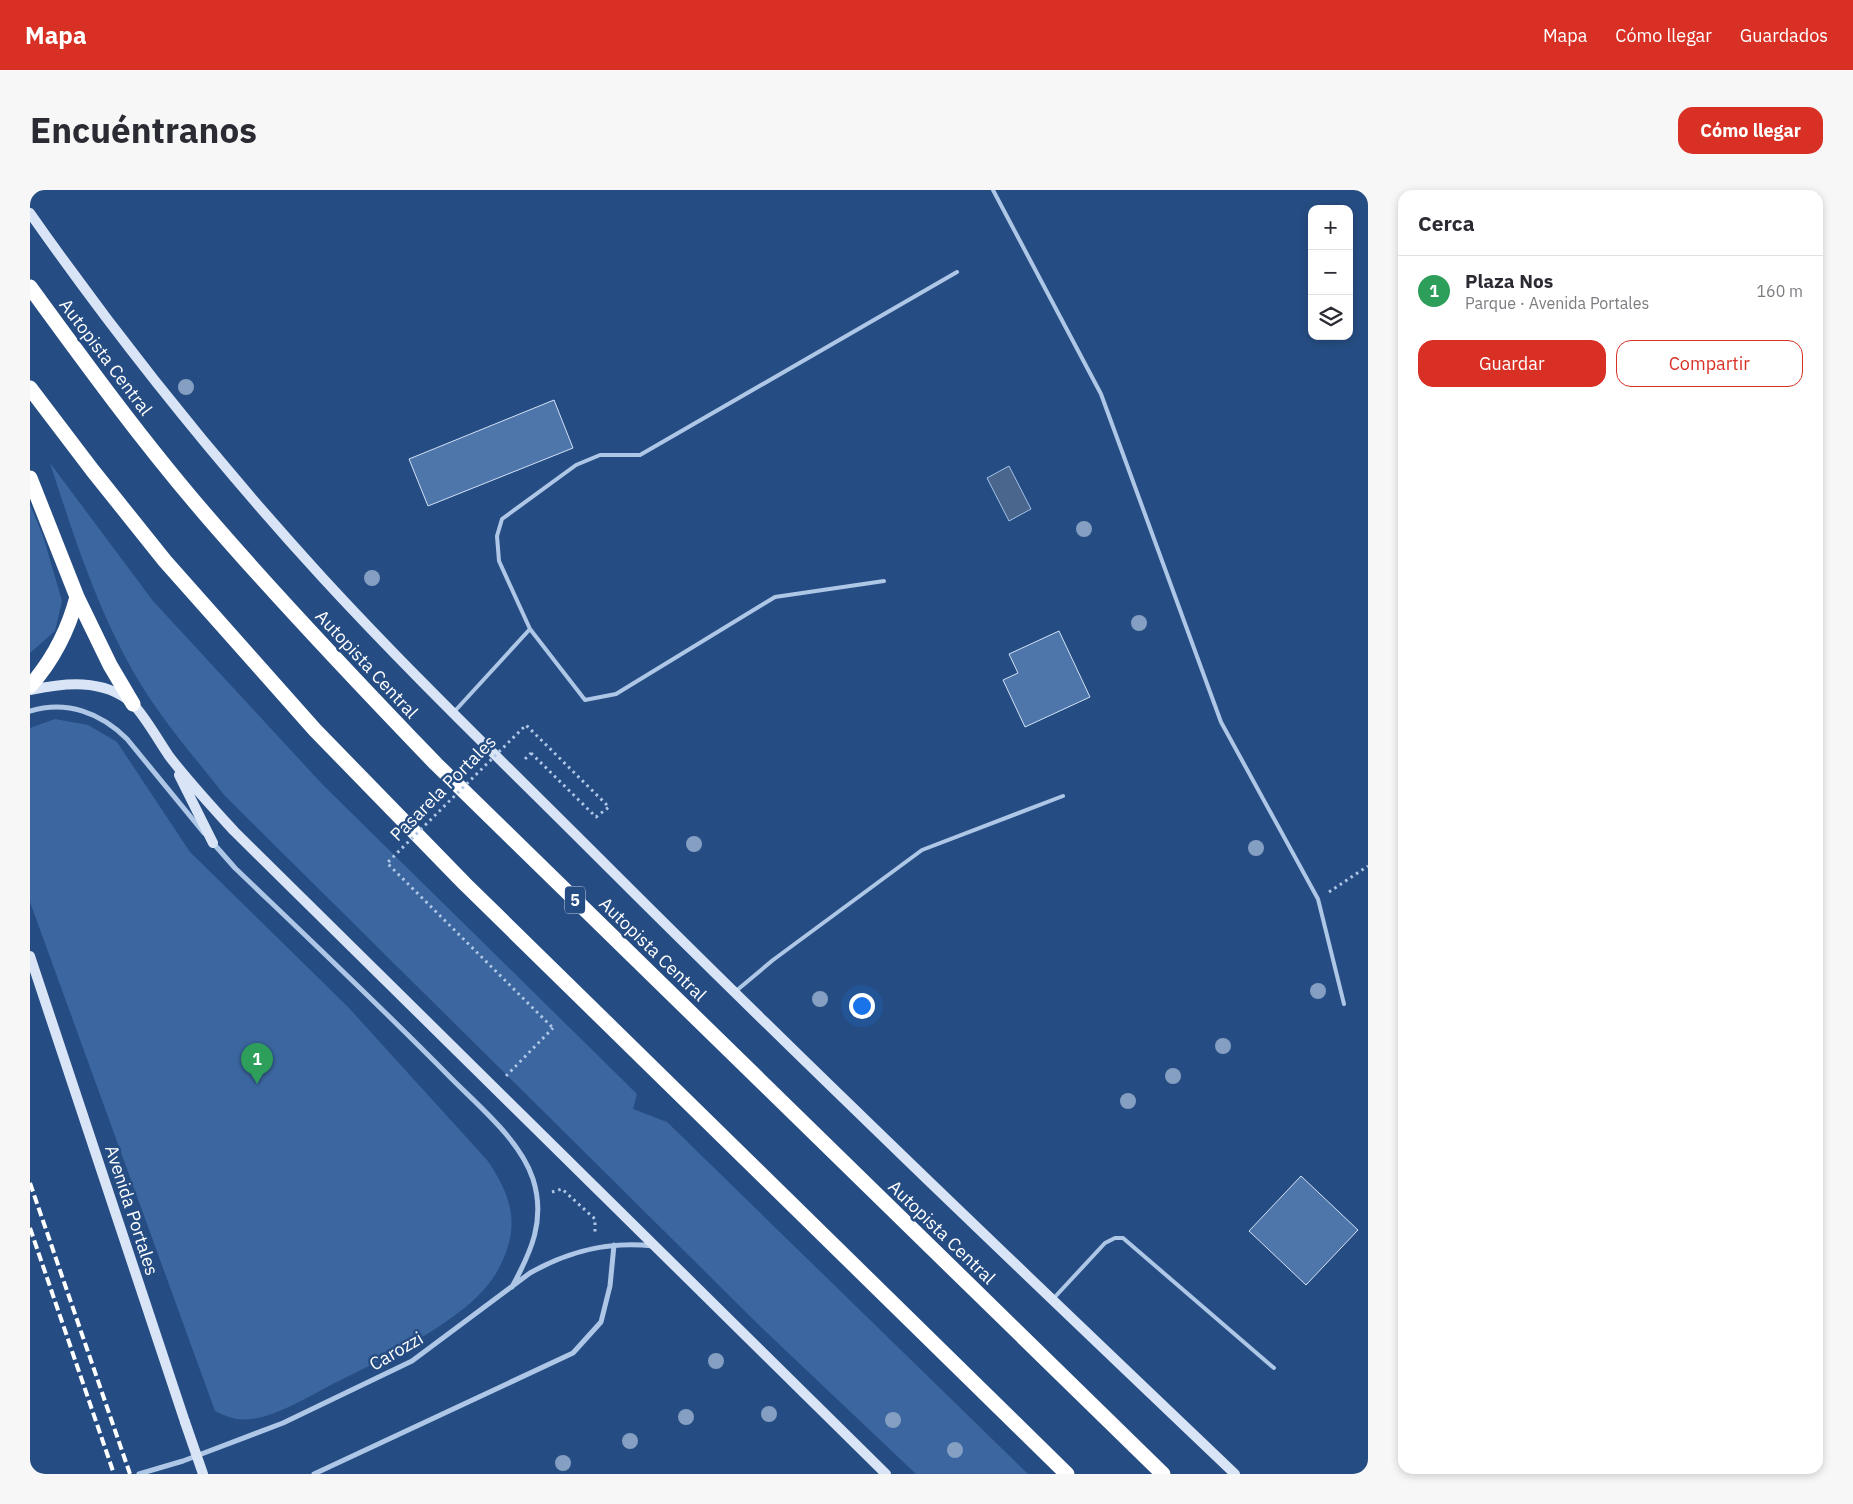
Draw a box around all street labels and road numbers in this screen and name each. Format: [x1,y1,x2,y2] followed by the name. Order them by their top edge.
[55,294,158,420] street label: Autopista Central
[311,605,423,723] street label: Autopista Central
[385,730,501,846] street label: Pasarela Portales
[565,886,585,914] road number: 5
[594,892,712,1006] street label: Autopista Central
[100,1142,164,1278] street label: Avenida Portales
[883,1175,1001,1289] street label: Autopista Central
[365,1326,427,1376] street label: Carozzi

